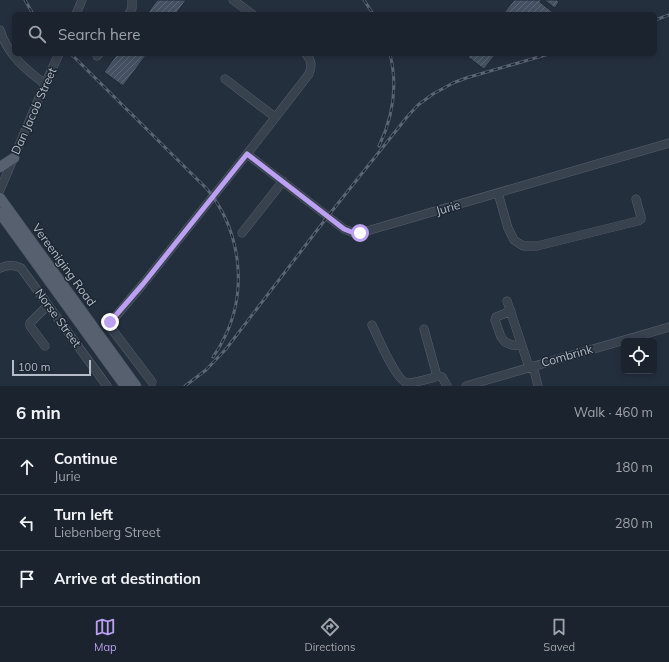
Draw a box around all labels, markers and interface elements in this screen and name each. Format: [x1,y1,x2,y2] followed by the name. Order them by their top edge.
[12,12,657,56] search box
[26,23,48,45] icon: search
[58,25,140,44] text: Search here
[8,65,59,157] street label: Dan Jacob Street
[434,197,462,218] street label: Jurie
[29,221,99,309] street label: Vereeniging Road
[351,224,369,242] route start
[32,285,85,350] street label: Norse Street
[101,313,119,331] route end
[621,338,657,374] map controls
[621,338,657,374] button: locate
[539,341,595,370] street label: Combrink
[12,358,91,377] scale bar
[18,360,50,374] text: 100 m
[16,402,61,423] text: 6 min
[574,404,653,420] text: Walk · 460 m
[54,449,117,468] text: Continue
[16,456,38,478] icon: ahead
[615,459,653,475] text: 180 m
[54,468,81,484] text: Jurie
[54,505,113,524] text: Turn left
[16,512,38,534] icon: left
[615,515,653,531] text: 280 m
[54,524,160,540] text: Liebenberg Street
[16,568,38,590] icon: arrive
[54,569,201,588] text: Arrive at destination
[94,616,117,654] tab: Map
[305,616,355,654] tab: Directions
[543,616,575,654] tab: Saved

